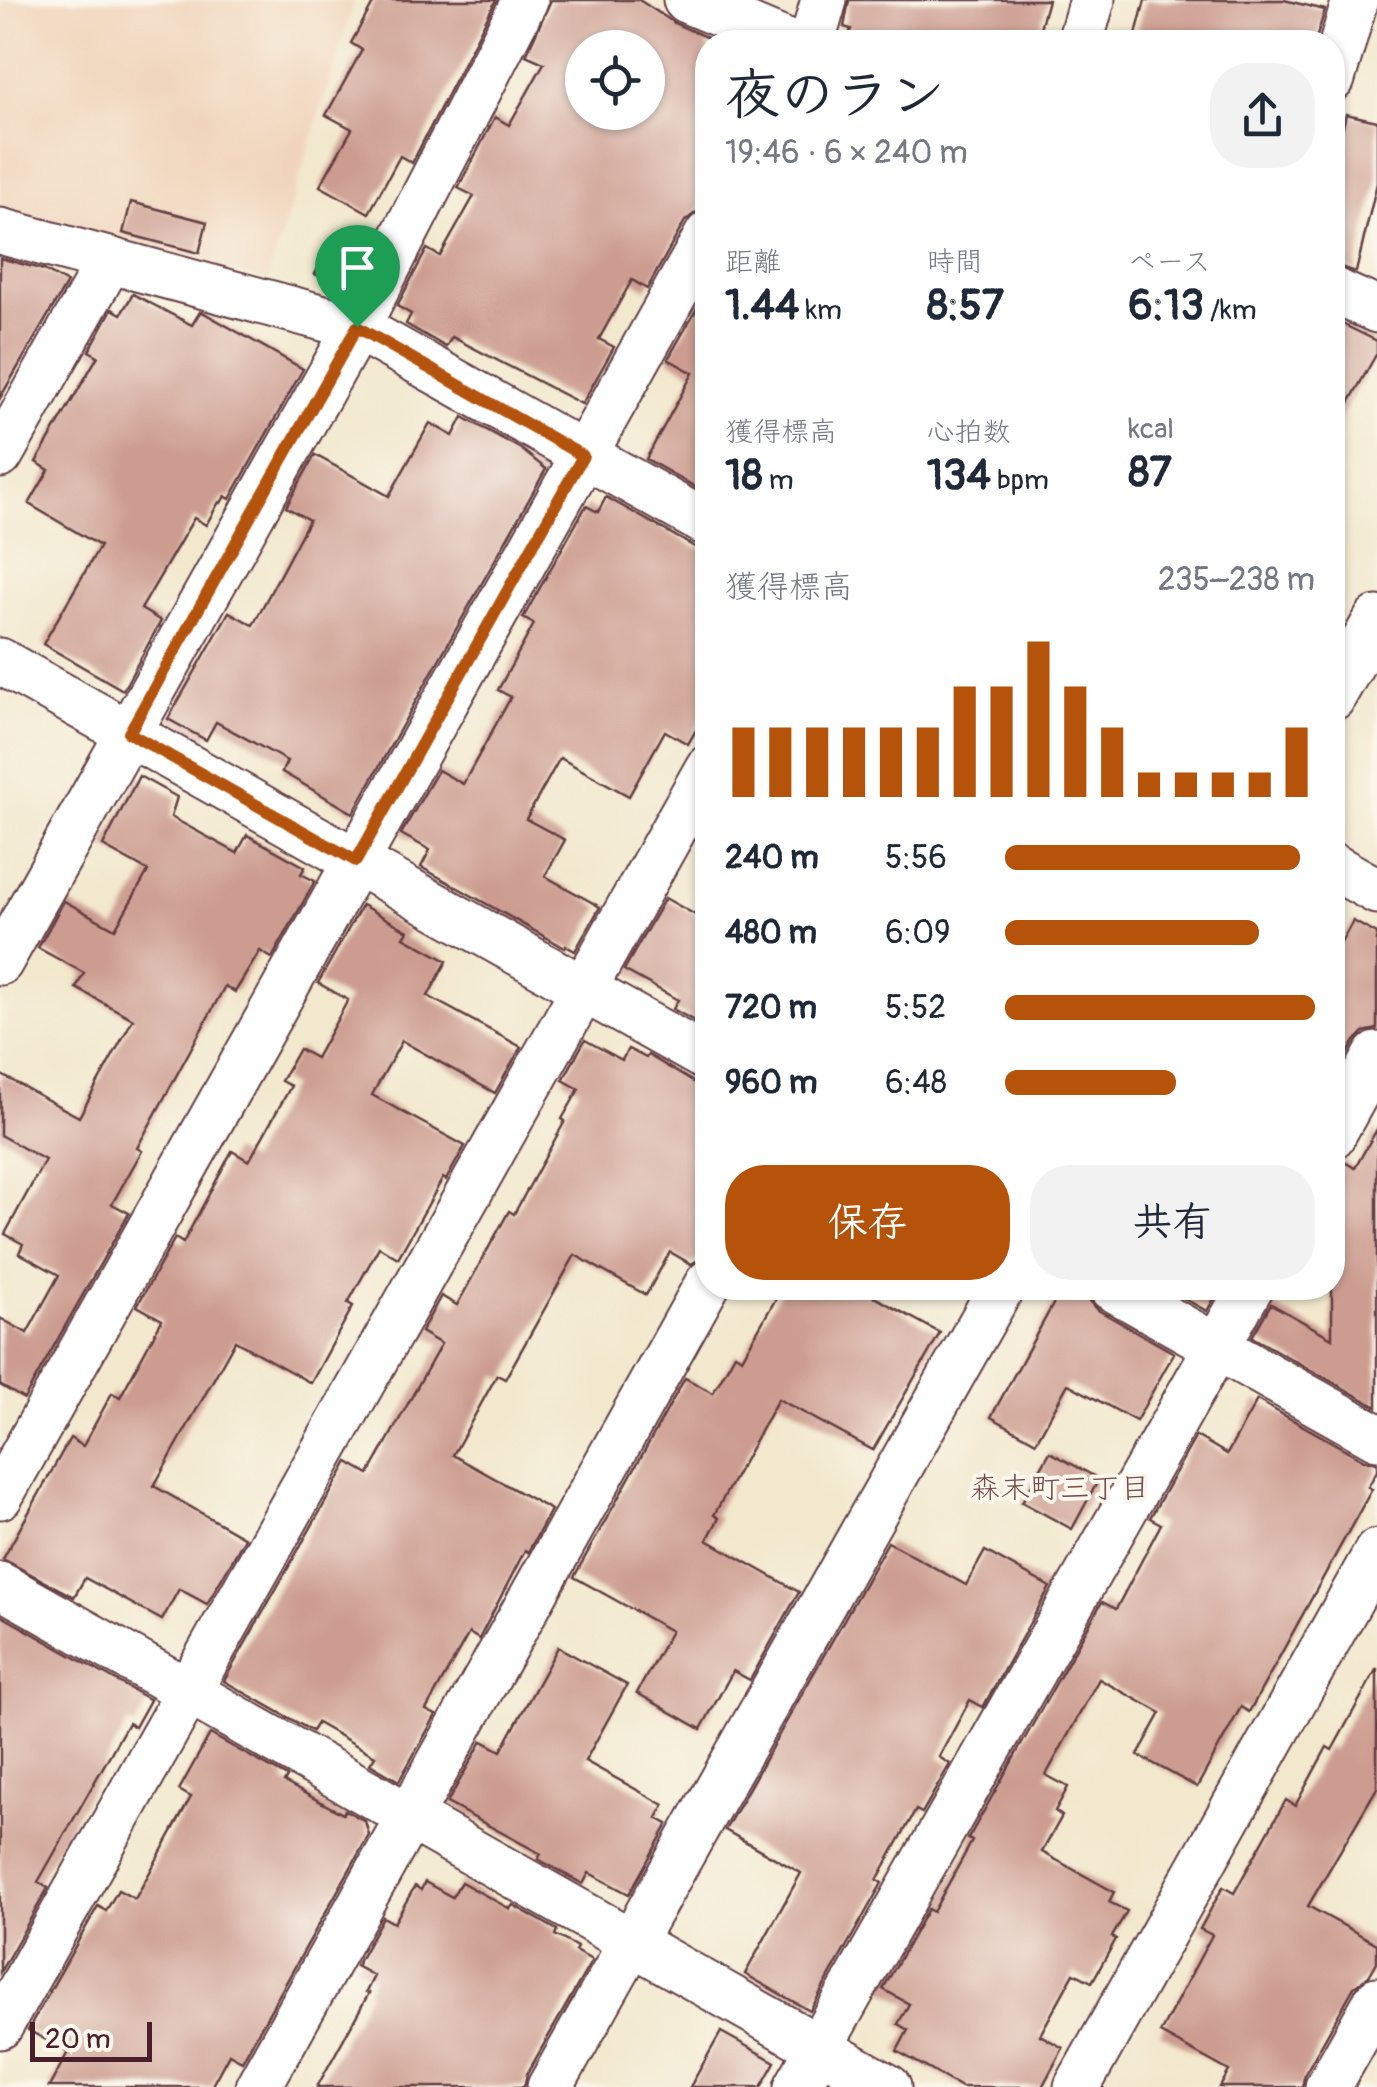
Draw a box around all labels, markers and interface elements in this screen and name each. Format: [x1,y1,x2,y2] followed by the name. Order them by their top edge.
[565,30,665,130] map controls
[565,30,665,130] button: locate
[725,61,945,130] text: 夜のラン
[1210,63,1315,168] button: share
[725,133,968,173] text: 19:46 · 6 × 240 m
[315,225,400,328] pin
[330,240,385,295] icon: arrive
[725,245,781,280] text: 距離
[927,245,983,280] text: 時間
[1128,245,1211,280] text: ペース
[725,280,799,332] text: 1.44
[927,280,1004,332] text: 8:57
[1128,280,1204,332] text: 6:13
[799,293,842,328] text: km
[1204,293,1257,328] text: /km
[1128,412,1174,447] text: kcal
[725,415,837,450] text: 獲得標高
[927,415,1011,450] text: 心拍数
[1128,447,1172,499] text: 87
[725,450,763,502] text: 18
[927,450,991,502] text: 134
[763,463,794,498] text: m
[991,463,1049,498] text: bpm
[1158,560,1315,600] text: 235–238 m
[725,567,853,607] text: 獲得標高
[725,838,819,878] text: 240 m
[885,838,947,878] text: 5:56
[725,913,817,953] text: 480 m
[885,913,951,953] text: 6:09
[725,988,817,1028] text: 720 m
[885,988,946,1028] text: 5:52
[725,1063,817,1103] text: 960 m
[885,1063,947,1103] text: 6:48
[725,1165,1010,1280] button: 保存
[1030,1165,1315,1280] button: 共有
[970,1470,1150,1507] district label: 森末町三丁目
[30,2017,152,2062] scale bar
[45,2022,111,2057] text: 20 m

